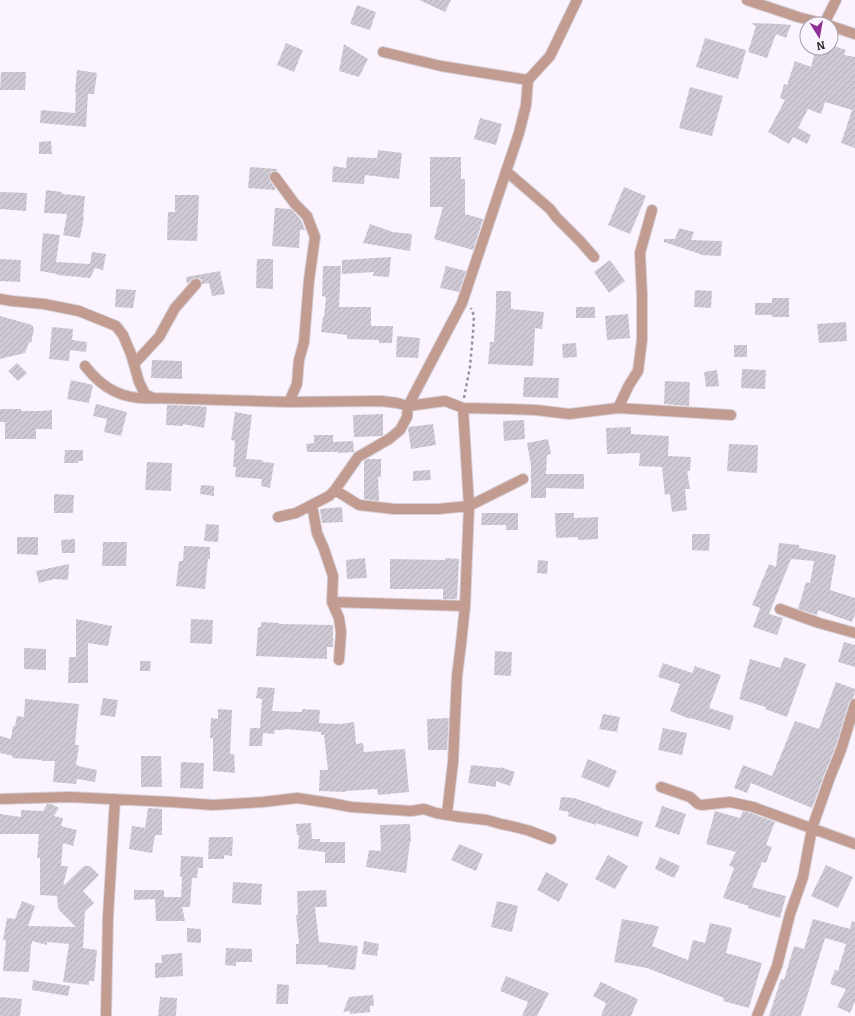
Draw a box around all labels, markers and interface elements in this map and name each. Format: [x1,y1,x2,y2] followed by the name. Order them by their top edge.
[799,16,839,56] north arrow
[815,38,826,53] text: N

